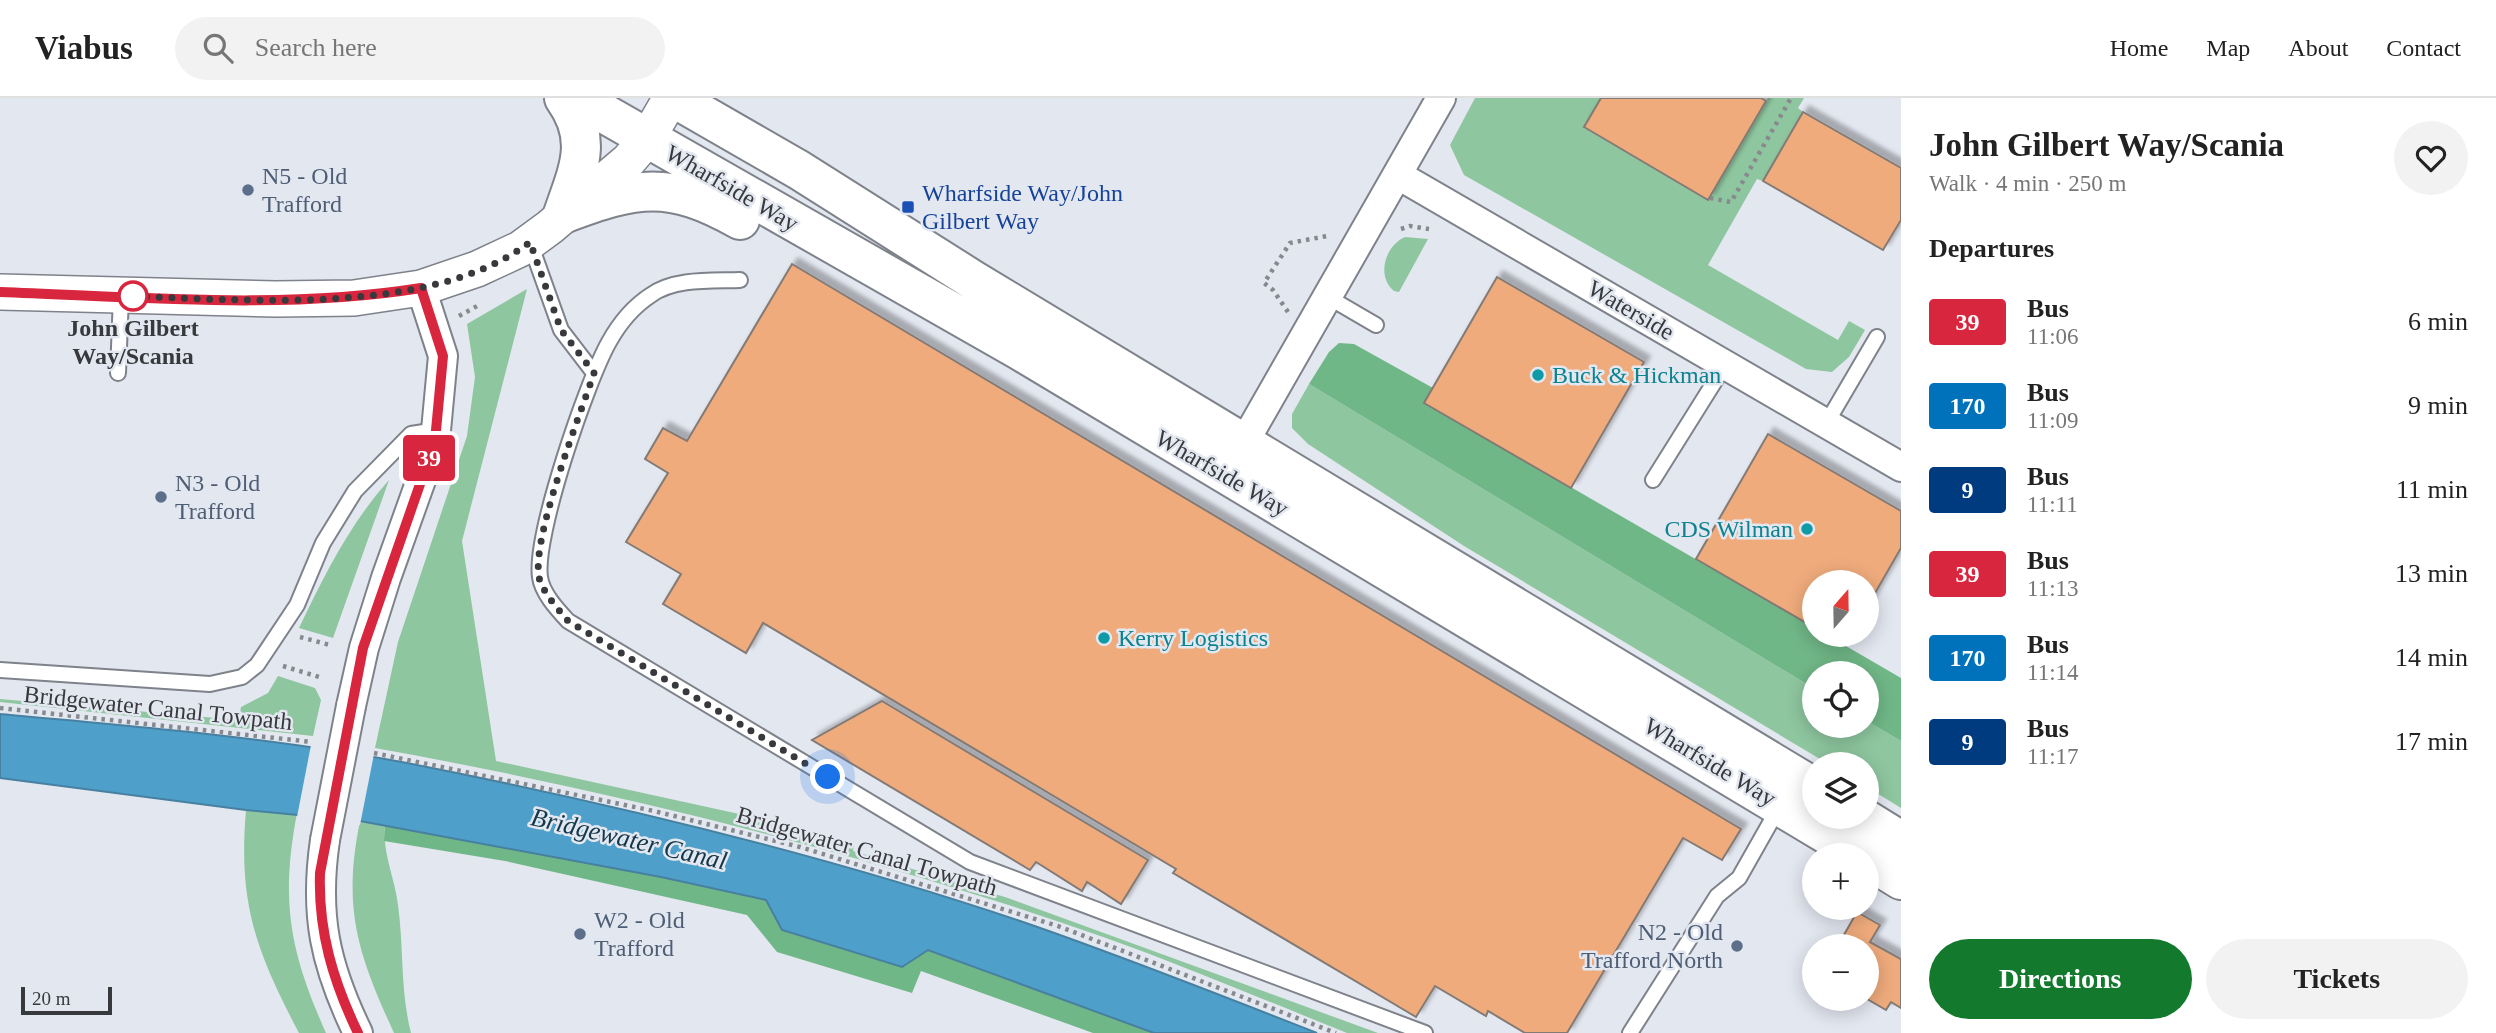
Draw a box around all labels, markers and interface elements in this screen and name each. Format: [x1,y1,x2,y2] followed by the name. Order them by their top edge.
[175,17,665,80] search box
[199,29,237,67] icon: search
[35,30,133,66] text: Viabus
[255,33,377,62] text: Search here
[2110,35,2168,61] text: Home
[2206,35,2250,61] text: Map
[2288,35,2348,61] text: About
[2386,35,2461,61] text: Contact
[2394,121,2468,195] button: heart
[1929,127,2284,163] text: John Gilbert Way/Scania
[661,140,803,236] street label: Wharfside Way
[262,163,347,217] place label: N5 - Old Trafford
[1929,171,2126,196] text: Walk · 4 min · 250 m
[922,180,1123,234] place label: Wharfside Way/John Gilbert Way
[240,182,256,198] marker: N5 - Old Trafford
[900,199,916,215] marker: Wharfside Way/John Gilbert Way
[1929,234,2054,263] text: Departures
[1583,275,1679,345] street label: Waterside
[118,281,148,311] marker: John Gilbert Way/Scania
[2027,294,2069,323] text: Bus
[2408,307,2468,336] text: 6 min
[1956,309,1980,335] text: 39
[67,315,199,369] place label: John Gilbert Way/Scania
[2027,324,2079,349] text: 11:06
[1552,362,1721,388] place label: Buck & Hickman
[1530,367,1546,383] marker: Buck & Hickman
[2027,378,2069,407] text: Bus
[2408,391,2468,420] text: 9 min
[1950,393,1986,419] text: 170
[2027,408,2079,433] text: 11:09
[1151,425,1293,521] street label: Wharfside Way
[398,435,460,481] line badge: 39
[417,445,441,471] text: 39
[2027,462,2069,491] text: Bus
[175,470,260,524] place label: N3 - Old Trafford
[2396,475,2468,504] text: 11 min
[1962,477,1974,503] text: 9
[153,489,169,505] marker: N3 - Old Trafford
[2027,492,2078,517] text: 11:11
[1664,516,1793,542] place label: CDS Wilman
[1799,521,1815,537] marker: CDS Wilman
[2027,546,2069,575] text: Bus
[2395,559,2468,588] text: 13 min
[1956,561,1980,587] text: 39
[1802,570,1880,648] north arrow
[1802,570,1879,1011] map controls
[2027,576,2079,601] text: 11:13
[1118,625,1268,651] place label: Kerry Logistics
[1096,630,1112,646] marker: Kerry Logistics
[2027,630,2069,659] text: Bus
[2395,643,2468,672] text: 14 min
[1950,645,1986,671] text: 170
[2027,660,2079,685] text: 11:14
[1802,661,1879,738] button: locate
[22,681,294,735] street label: Bridgewater Canal Towpath
[1639,713,1781,811] street label: Wharfside Way
[2027,714,2069,743] text: Bus
[2395,727,2468,756] text: 17 min
[1962,729,1974,755] text: 9
[2027,744,2079,769] text: 11:17
[1802,752,1879,829] button: layers
[810,759,845,794] your location
[734,801,1000,901] street label: Bridgewater Canal Towpath
[528,802,730,876] water label: Bridgewater Canal
[1802,843,1879,920] button: +
[594,907,685,961] place label: W2 - Old Trafford
[1581,919,1723,973] place label: N2 - Old Trafford North
[572,926,588,942] marker: W2 - Old Trafford
[1802,934,1879,1011] button: −
[1729,938,1745,954] marker: N2 - Old Trafford North
[1929,939,2192,1019] button: Directions
[2206,939,2468,1019] button: Tickets
[21,984,112,1016] scale bar
[32,988,71,1009] text: 20 m

